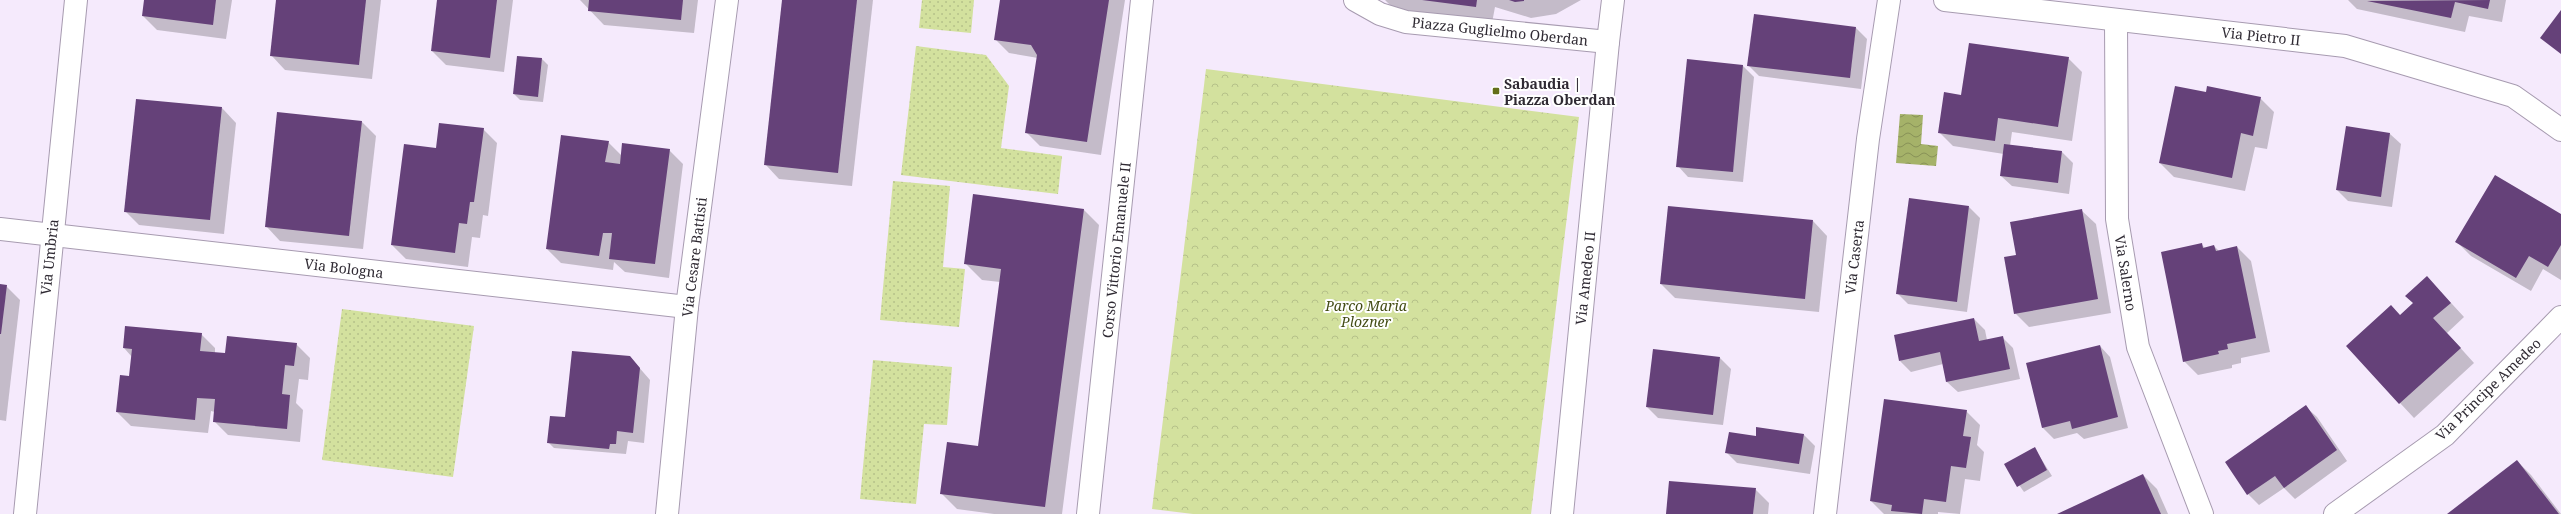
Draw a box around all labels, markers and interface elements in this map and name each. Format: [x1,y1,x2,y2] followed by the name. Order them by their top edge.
[1411,12,1589,50] street label: Piazza Guglielmo Oberdan
[2221,22,2301,50] street label: Via Pietro II
[1504,74,1615,109] place label: Sabaudia | Piazza Oberdan
[1491,86,1501,96] marker: Sabaudia | Piazza Oberdan
[1097,161,1135,339] street label: Corso Vittorio Emanuele II
[677,196,711,318] street label: Via Cesare Battisti
[36,218,62,296] street label: Via Umbria
[1840,218,1868,295] street label: Via Caserta
[1571,230,1599,326] street label: Via Amedeo II
[2111,234,2141,312] street label: Via Salerno
[303,254,385,282] street label: Via Bologna
[1324,296,1408,331] park label: Parco Maria Plozner
[2431,334,2545,444] street label: Via Principe Amedeo

